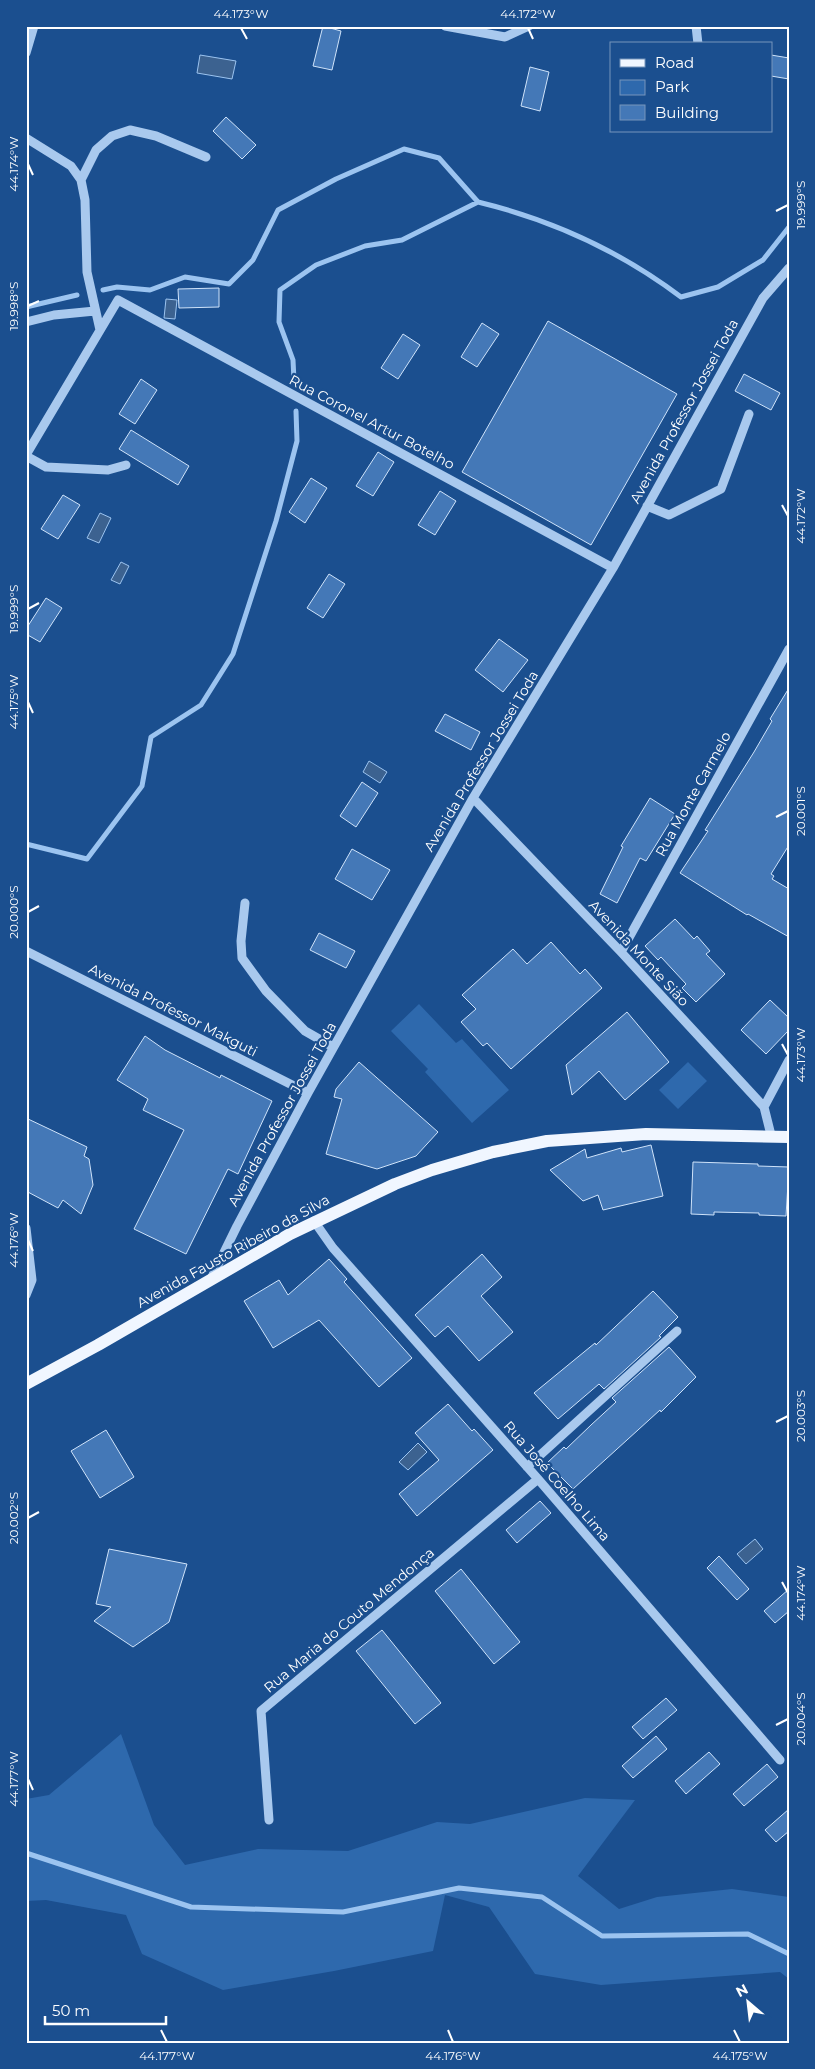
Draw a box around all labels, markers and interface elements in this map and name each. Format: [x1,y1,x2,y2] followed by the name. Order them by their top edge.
[213,6,269,21] text: 44.173°W
[500,6,556,21] text: 44.172°W
[610,42,772,132] legend
[655,53,694,72] text: Road
[655,77,689,96] text: Park
[655,103,719,122] text: Building
[6,136,21,192] text: 44.174°W
[793,181,808,229] text: 19.999°S
[6,282,21,330] text: 19.998°S
[626,316,742,506] street label: Avenida Professor Jossei Toda
[286,371,458,473] street label: Rua Coronel Artur Botelho
[793,488,808,544] text: 44.172°W
[6,585,21,633] text: 19.999°S
[420,667,542,855] street label: Avenida Professor Jossei Toda
[6,675,21,729] text: 44.175°W
[651,728,735,860] street label: Rua Monte Carmelo
[793,786,808,836] text: 20.001°S
[6,885,21,939] text: 20.000°S
[585,896,693,1010] street label: Avenida Monte Sião
[86,960,260,1060] street label: Avenida Professor Makguti
[224,1019,340,1209] street label: Avenida Professor Jossei Toda
[793,1027,808,1083] text: 44.173°W
[133,1190,333,1312] street label: Avenida Fausto Ribeiro da Silva
[6,1212,21,1268] text: 44.176°W
[793,1390,808,1442] text: 20.003°S
[500,1417,614,1545] street label: Rua José Coelho Lima
[6,1492,21,1544] text: 20.002°S
[260,1543,438,1697] street label: Rua Maria do Couto Mendonça
[793,1565,808,1621] text: 44.174°W
[793,1692,808,1746] text: 20.004°S
[6,1751,21,1807] text: 44.177°W
[722,1976,772,2026] north arrow
[733,1980,751,2001] text: N
[45,1994,166,2026] scale bar
[52,2001,90,2020] text: 50 m
[139,2048,195,2063] text: 44.177°W
[425,2048,481,2063] text: 44.176°W
[713,2048,767,2063] text: 44.175°W

